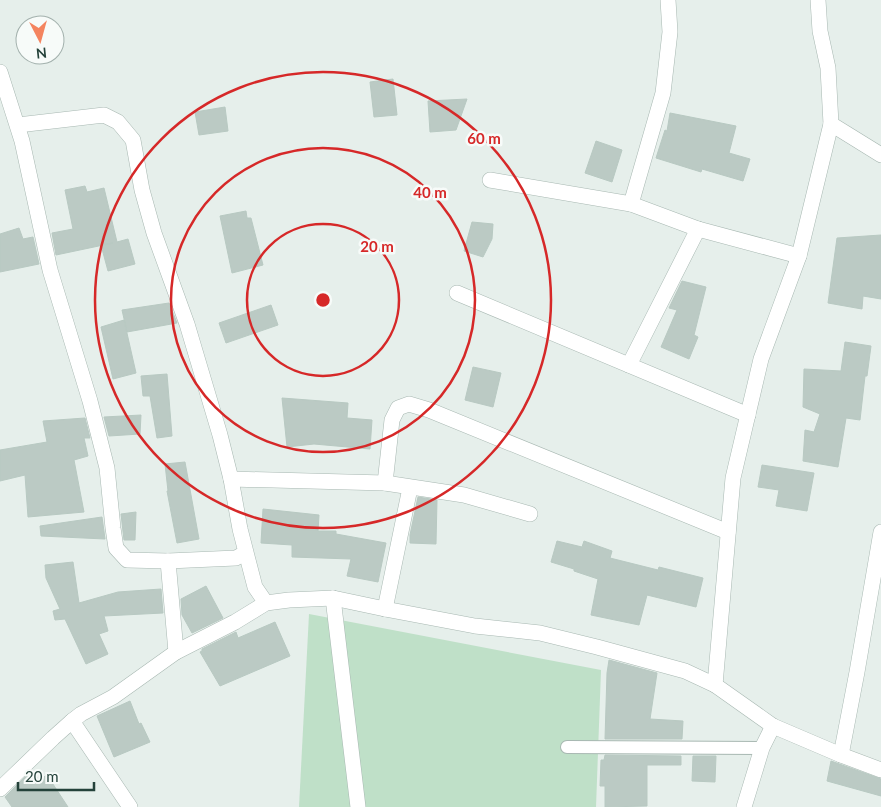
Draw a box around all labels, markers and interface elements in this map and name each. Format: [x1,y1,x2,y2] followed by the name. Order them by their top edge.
[15,15,65,65] north arrow
[35,44,48,62] text: N
[467,129,501,147] text: 60 m
[413,183,447,201] text: 40 m
[360,237,394,255] text: 20 m
[314,291,332,309] centre of rings
[18,760,94,792] scale bar
[25,767,59,785] text: 20 m

